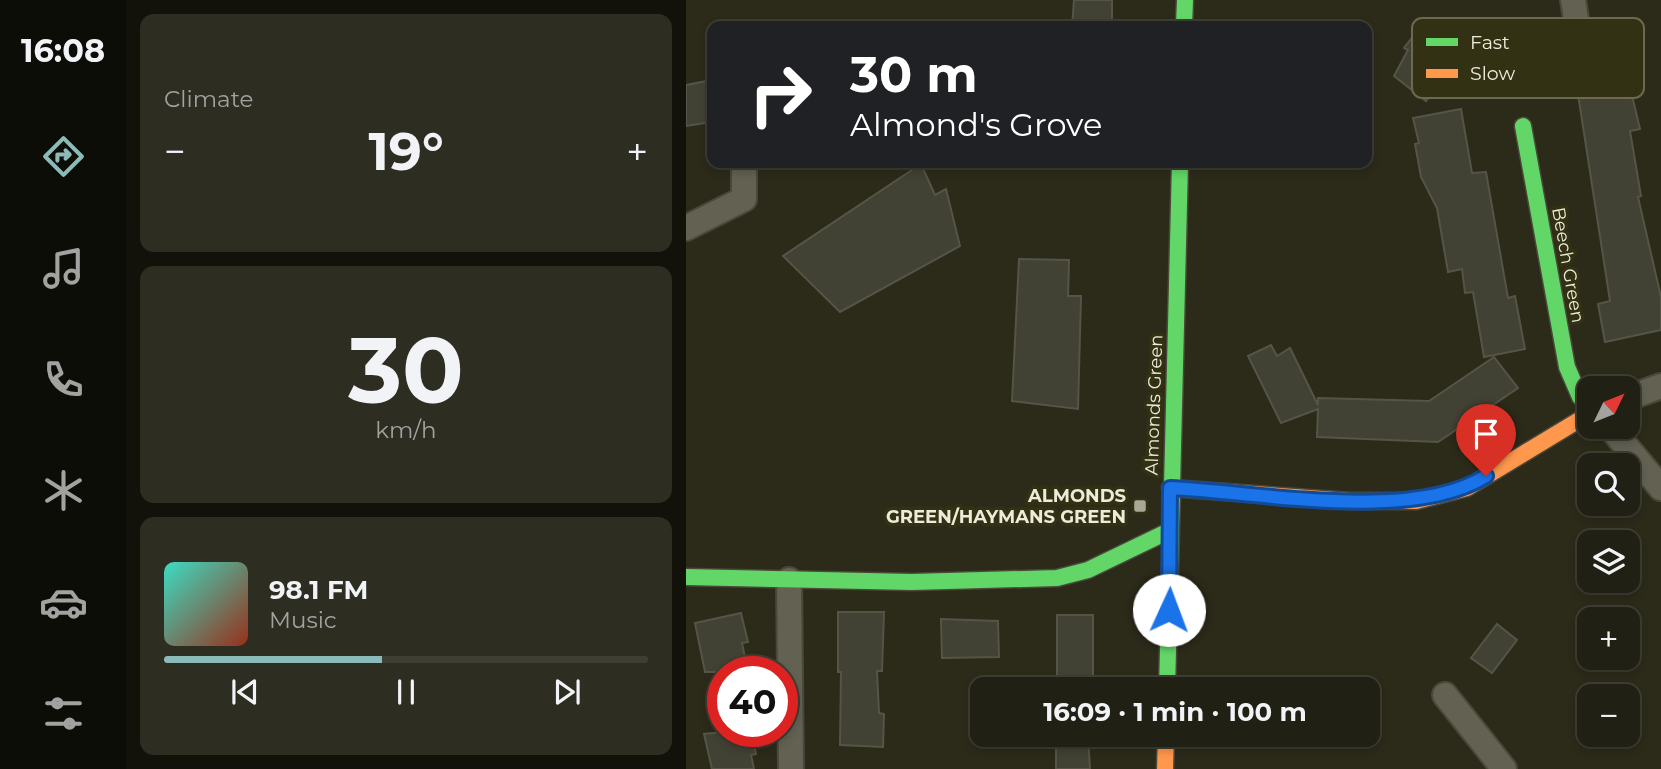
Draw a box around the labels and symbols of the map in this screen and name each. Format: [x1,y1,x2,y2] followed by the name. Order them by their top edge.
[1412,18,1644,98] legend
[1470,31,1510,54] text: Fast
[1470,62,1515,85] text: Slow
[1547,205,1589,325] street label: Beech Green
[1141,334,1167,476] street label: Almonds Green
[1577,376,1640,439] north arrow
[1456,404,1516,476] pin
[886,485,1126,528] place label: ALMONDS GREEN/HAYMANS GREEN
[1132,498,1148,514] marker: ALMONDS GREEN/HAYMANS GREEN
[1132,573,1206,647] position arrow
[707,656,798,747] speed limit sign: 40

